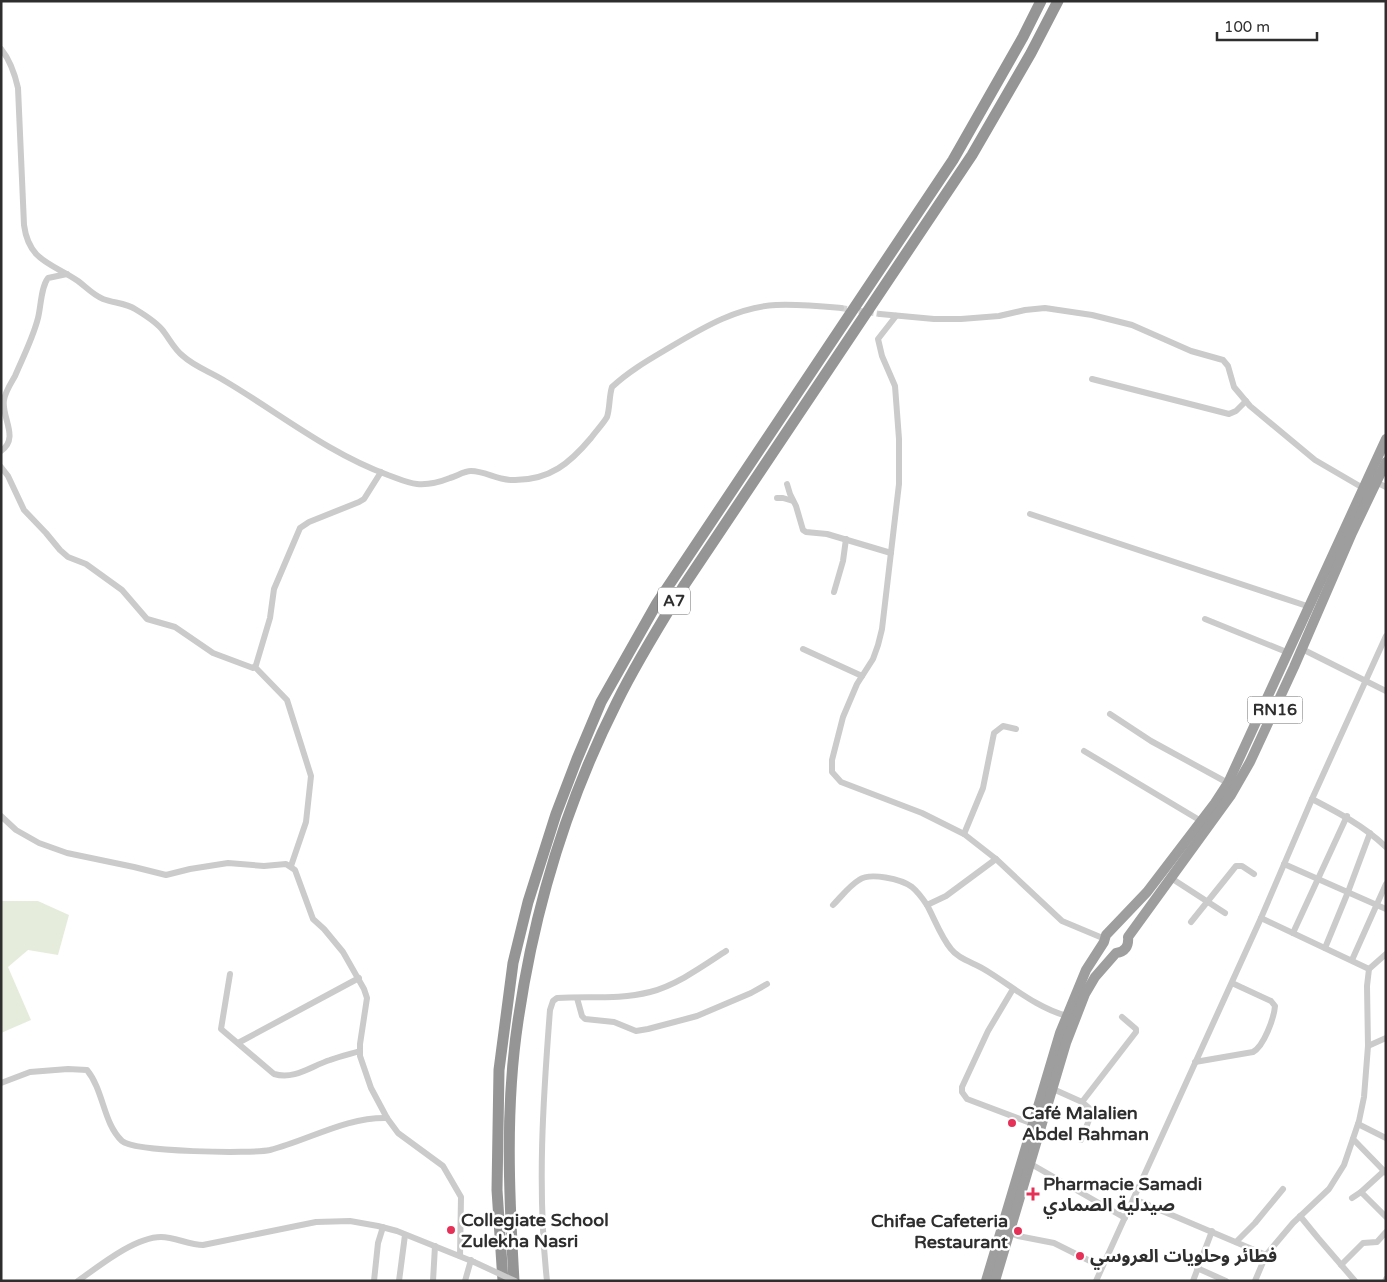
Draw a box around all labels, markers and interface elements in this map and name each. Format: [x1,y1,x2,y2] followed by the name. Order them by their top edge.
[1217,10,1317,42] scale bar
[1224,18,1270,36] text: 100 m
[658,588,690,614] road number: A7
[1248,696,1302,724] road number: RN16
[1022,1102,1149,1145] place label: Café Malalien Abdel Rahman
[1006,1117,1018,1129] marker: Café Malalien Abdel Rahman
[1043,1173,1202,1219] place label: Pharmacie Samadi صيدلية الصمادي
[1027,1188,1039,1200] marker: Pharmacie Samadi صيدلية الصمادي
[461,1209,609,1252] place label: Collegiate School Zulekha Nasri
[871,1210,1008,1253] place label: Chifae Cafeteria Restaurant
[445,1224,457,1236] marker: Collegiate School Zulekha Nasri
[1012,1225,1024,1237] marker: Chifae Cafeteria Restaurant
[1090,1245,1277,1270] place label: فطائر وحلويات العروسي
[1074,1250,1086,1262] marker: فطائر وحلويات العروسي

